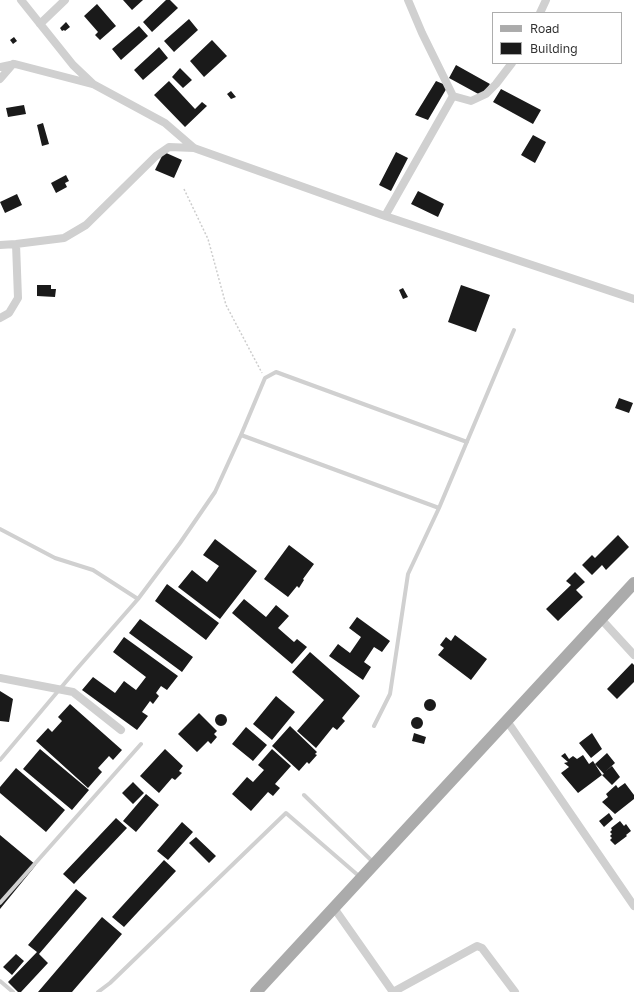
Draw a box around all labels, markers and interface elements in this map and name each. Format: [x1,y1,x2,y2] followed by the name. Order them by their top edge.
[492,12,622,64] legend
[530,21,559,36] text: Road
[530,41,578,56] text: Building

